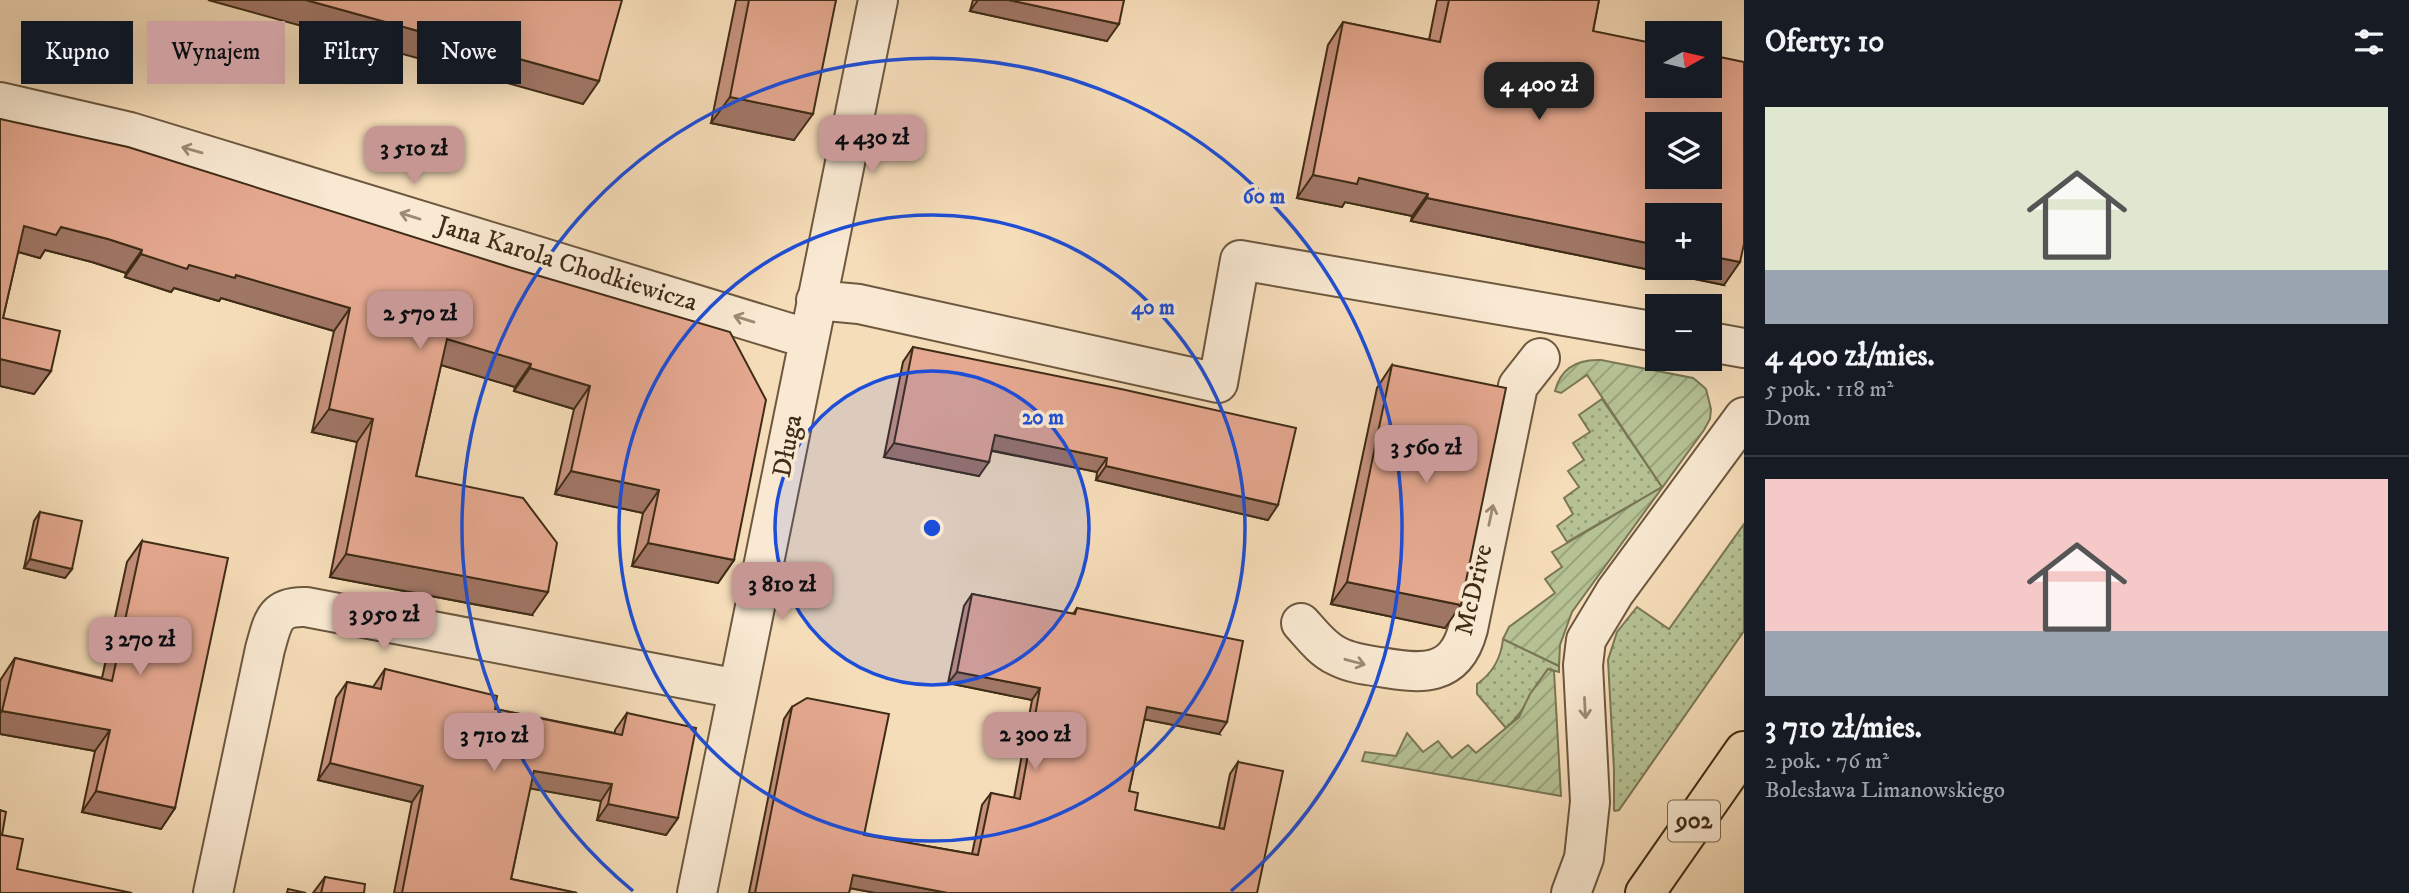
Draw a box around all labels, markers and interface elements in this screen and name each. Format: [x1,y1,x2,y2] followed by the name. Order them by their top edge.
[21,21,133,84] chip: Kupno
[147,21,285,84] chip: Wynajem
[299,21,403,84] chip: Filtry
[417,21,521,84] chip: Nowe
[1645,21,1722,98] north arrow
[1645,21,1722,371] map controls
[2350,23,2388,61] icon: filters
[1765,24,1884,61] text: Oferty: 10
[1467,62,1611,122] pin: 4 400 zł
[1500,70,1578,99] text: 4 400 zł
[1645,112,1722,189] button: layers
[800,116,944,175] pin: 4 430 zł
[835,123,909,152] text: 4 430 zł
[342,127,486,186] pin: 3 510 zł
[380,134,448,163] text: 3 510 zł
[181,143,203,156] one-way arrow
[2014,152,2140,278] icon: home
[1243,184,1285,210] text: 60 m
[1645,203,1722,280] button: +
[431,208,701,319] street label: Jana Karola Chodkiewicza
[399,209,421,222] one-way arrow
[348,292,492,351] pin: 2 570 zł
[1645,294,1722,371] button: −
[1131,295,1175,321] text: 40 m
[383,299,457,328] text: 2 570 zł
[733,311,755,324] one-way arrow
[1765,338,1935,375] text: 4 400 zł/mies.
[1765,375,1894,404] text: 5 pok. · 118 m²
[1765,404,1811,433] text: Dom
[1022,405,1064,431] text: 20 m
[766,412,810,480] street label: Długa
[1354,426,1498,485] pin: 3 560 zł
[1390,433,1462,462] text: 3 560 zł
[1485,504,1499,527] one-way arrow
[920,516,944,540] centre of rings
[2014,524,2140,650] icon: home
[1448,541,1500,639] street label: McDrive
[710,562,854,622] pin: 3 810 zł
[748,570,816,599] text: 3 810 zł
[312,592,456,652] pin: 3 950 zł
[349,600,419,629] text: 3 950 zł
[68,618,212,677] pin: 3 270 zł
[105,625,175,654] text: 3 270 zł
[1343,656,1366,669] one-way arrow
[1579,696,1592,719] one-way arrow
[1765,710,1922,747] text: 3 710 zł/mies.
[963,712,1107,772] pin: 2 300 zł
[422,714,566,773] pin: 3 710 zł
[999,720,1071,749] text: 2 300 zł
[460,721,528,750] text: 3 710 zł
[1765,747,1889,776] text: 2 pok. · 76 m²
[1765,776,2005,805] text: Bolesława Limanowskiego
[1668,800,1720,842] road number: 902

